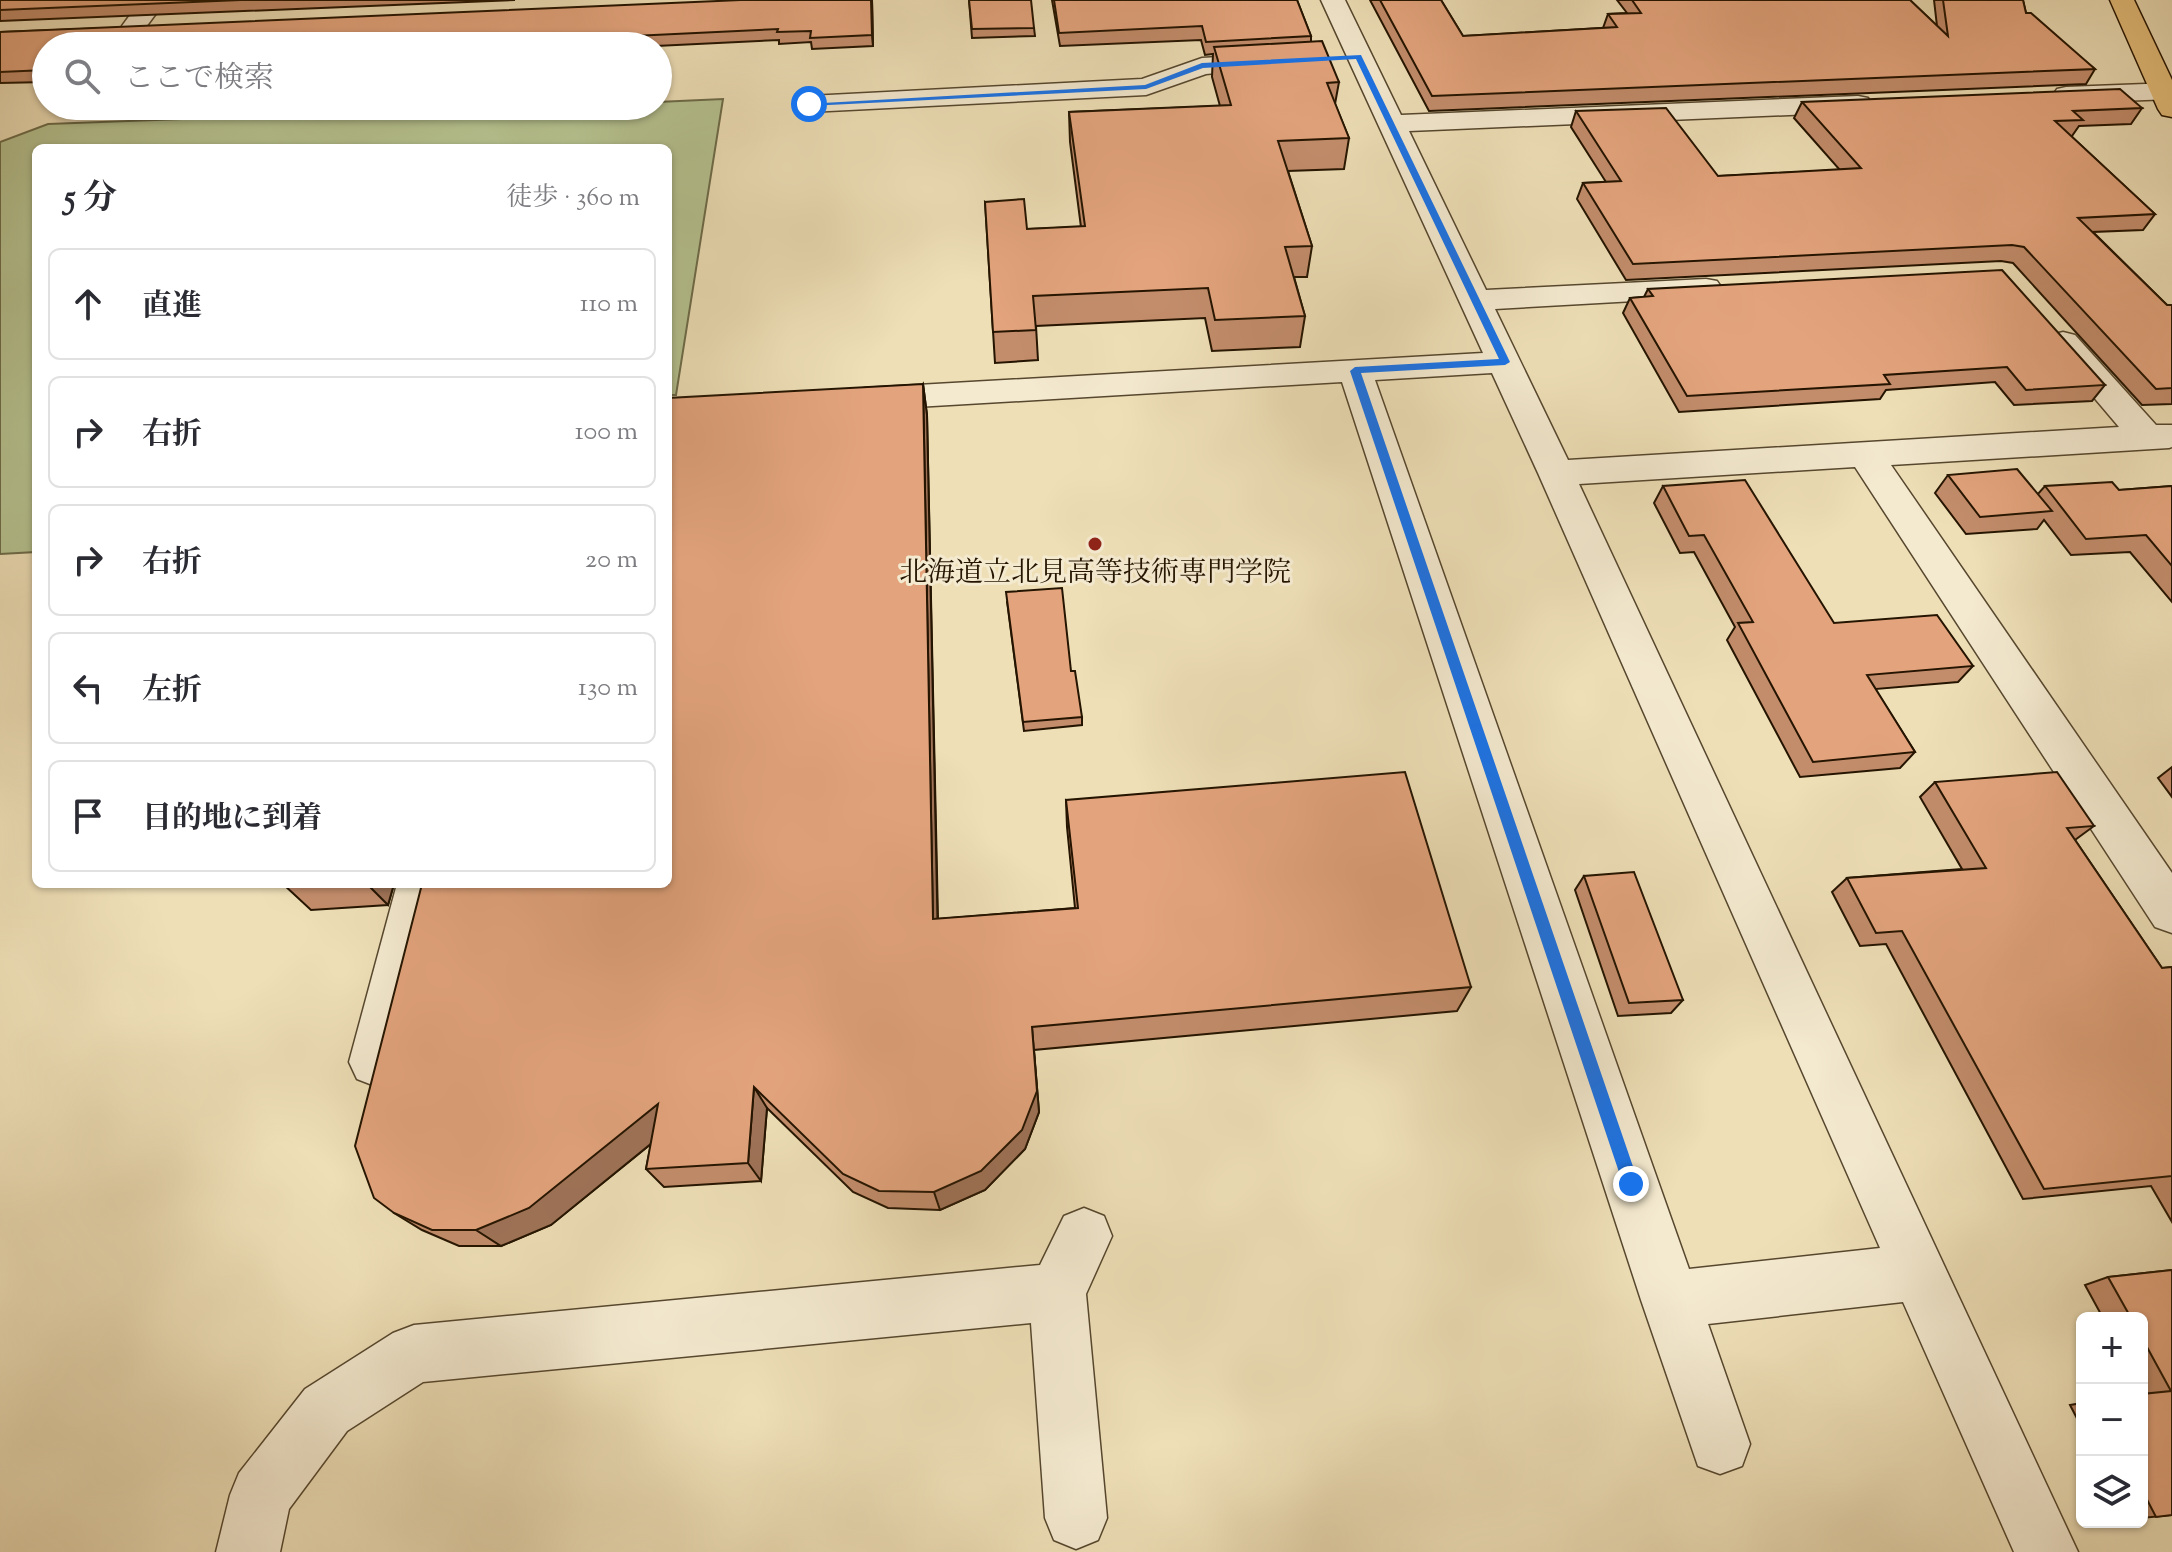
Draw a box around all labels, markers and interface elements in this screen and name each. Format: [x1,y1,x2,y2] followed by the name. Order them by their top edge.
[32,32,672,120] search box
[60,54,104,98] icon: search
[124,58,274,101] text: ここで検索
[791,86,827,122] route start
[64,175,117,224] text: 5 分
[506,180,640,217] text: 徒歩 · 360 m
[66,282,110,326] icon: ahead
[142,286,202,329] text: 直進
[580,286,638,323] text: 110 m
[66,410,110,454] icon: right
[142,414,202,457] text: 右折
[575,414,638,451] text: 100 m
[1086,535,1104,553] marker: 北海道立北見高等技術専門学院
[66,538,110,582] icon: right
[142,542,202,585] text: 右折
[585,542,638,579] text: 20 m
[899,554,1291,594] place label: 北海道立北見高等技術専門学院
[66,666,110,710] icon: left
[142,670,202,713] text: 左折
[578,670,638,707] text: 130 m
[66,794,110,838] icon: arrive
[142,798,322,841] text: 目的地に到着
[1613,1166,1649,1202] route end
[2076,1312,2148,1528] map controls
[2076,1312,2148,1384] button: +
[2076,1384,2148,1456] button: −
[2076,1456,2148,1528] button: layers

